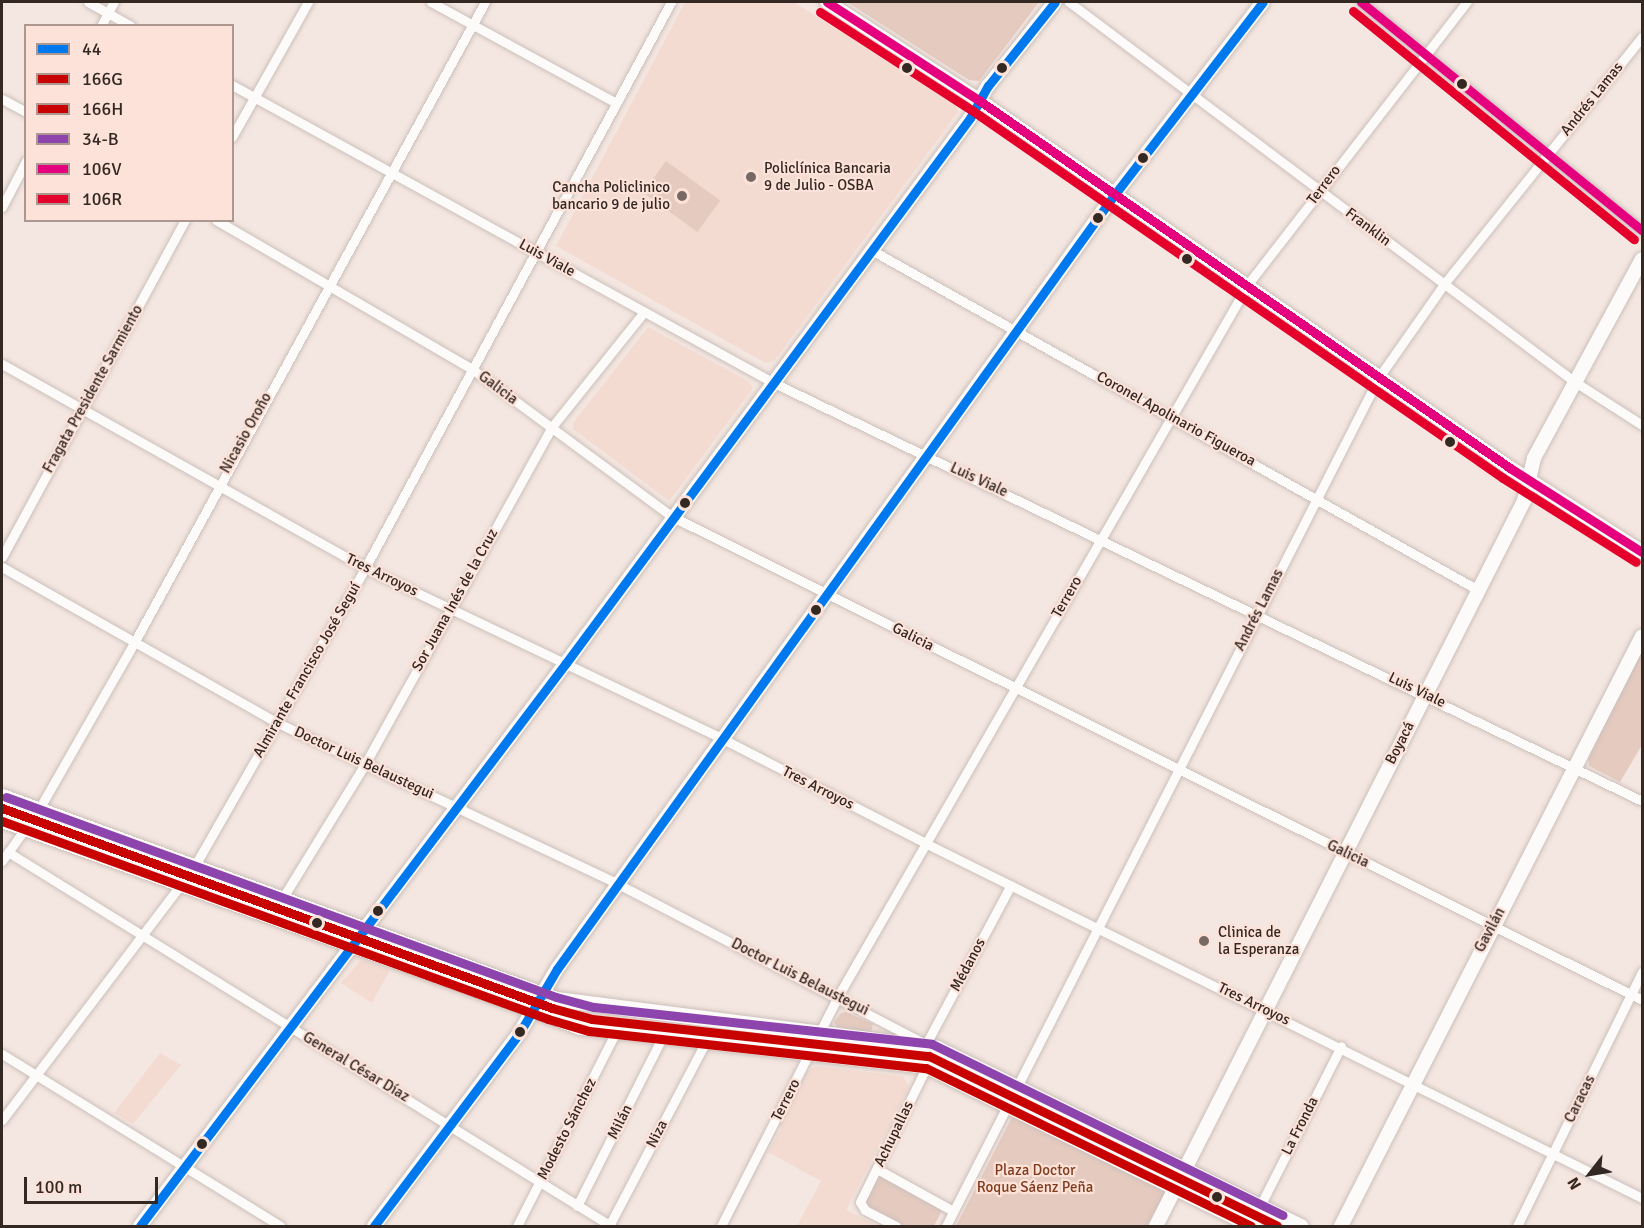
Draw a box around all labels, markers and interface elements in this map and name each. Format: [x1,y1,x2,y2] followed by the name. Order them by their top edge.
[24,24,234,222] legend
[82,38,101,60] text: 44
[1557,59,1627,139] street label: Andrés Lamas
[901,62,913,74] unlabelled marker
[996,62,1008,74] unlabelled marker
[82,68,123,90] text: 166G
[1456,78,1468,90] unlabelled marker
[82,98,123,120] text: 166H
[82,128,119,150] text: 34-B
[1137,152,1149,164] unlabelled marker
[82,158,122,180] text: 106V
[764,159,891,194] place label: Policlínica Bancaria 9 de Julio - OSBA
[1303,162,1345,208] street label: Terrero
[742,168,760,186] marker: Policlínica Bancaria 9 de Julio - OSBA
[552,178,670,213] place label: Cancha Policlinico bancario 9 de julio
[82,188,122,210] text: 106R
[675,189,689,203] marker: Cancha Policlinico bancario 9 de julio
[1342,204,1394,250] street label: Franklin
[1092,212,1104,224] unlabelled marker
[516,235,578,281] street label: Luis Viale
[1181,253,1193,265] unlabelled marker
[39,302,147,476] street label: Fragata Presidente Sarmiento
[475,367,521,409] street label: Galicia
[1093,368,1259,470] street label: Coronel Apolinario Figueroa
[216,389,276,477] street label: Nicasio Oroño
[1444,436,1456,448] unlabelled marker
[947,459,1011,501] street label: Luis Viale
[679,497,691,509] unlabelled marker
[408,526,502,674] street label: Sor Juana Inés de la Cruz
[343,550,421,600] street label: Tres Arroyos
[1231,566,1287,654] street label: Andrés Lamas
[1048,573,1086,621] street label: Terrero
[249,579,365,761] street label: Almirante Francisco José Seguí
[810,604,822,616] unlabelled marker
[889,619,937,655] street label: Galicia
[1385,668,1449,712] street label: Luis Viale
[1382,719,1418,767] street label: Boyacá
[291,723,437,803] street label: Doctor Luis Belaustegui
[779,762,857,814] street label: Tres Arroyos
[1324,836,1372,872] street label: Galicia
[372,905,384,917] unlabelled marker
[1471,905,1509,955] street label: Gavilán
[311,917,323,929] unlabelled marker
[1218,923,1299,958] place label: Clinica de la Esperanza
[1195,932,1213,950] marker: Clinica de la Esperanza
[728,934,872,1020] street label: Doctor Luis Belaustegui
[947,935,989,995] street label: Médanos
[1215,979,1293,1029] street label: Tres Arroyos
[514,1026,526,1038] unlabelled marker
[299,1028,413,1106] street label: General César Díaz
[1561,1072,1599,1126] street label: Caracas
[534,1075,600,1183] street label: Modesto Sánchez
[768,1076,804,1124] street label: Terrero
[1278,1094,1322,1158] street label: La Fronda
[870,1098,918,1170] street label: Achupallas
[604,1102,636,1142] street label: Milán
[642,1117,672,1151] street label: Niza
[196,1138,208,1150] unlabelled marker
[1560,1144,1620,1204] north arrow
[977,1161,1093,1196] park label: Plaza Doctor Roque Sáenz Peña
[27,1165,160,1203] scale bar
[1563,1173,1586,1193] text: N
[35,1176,82,1198] text: 100 m
[1211,1191,1223,1203] unlabelled marker

